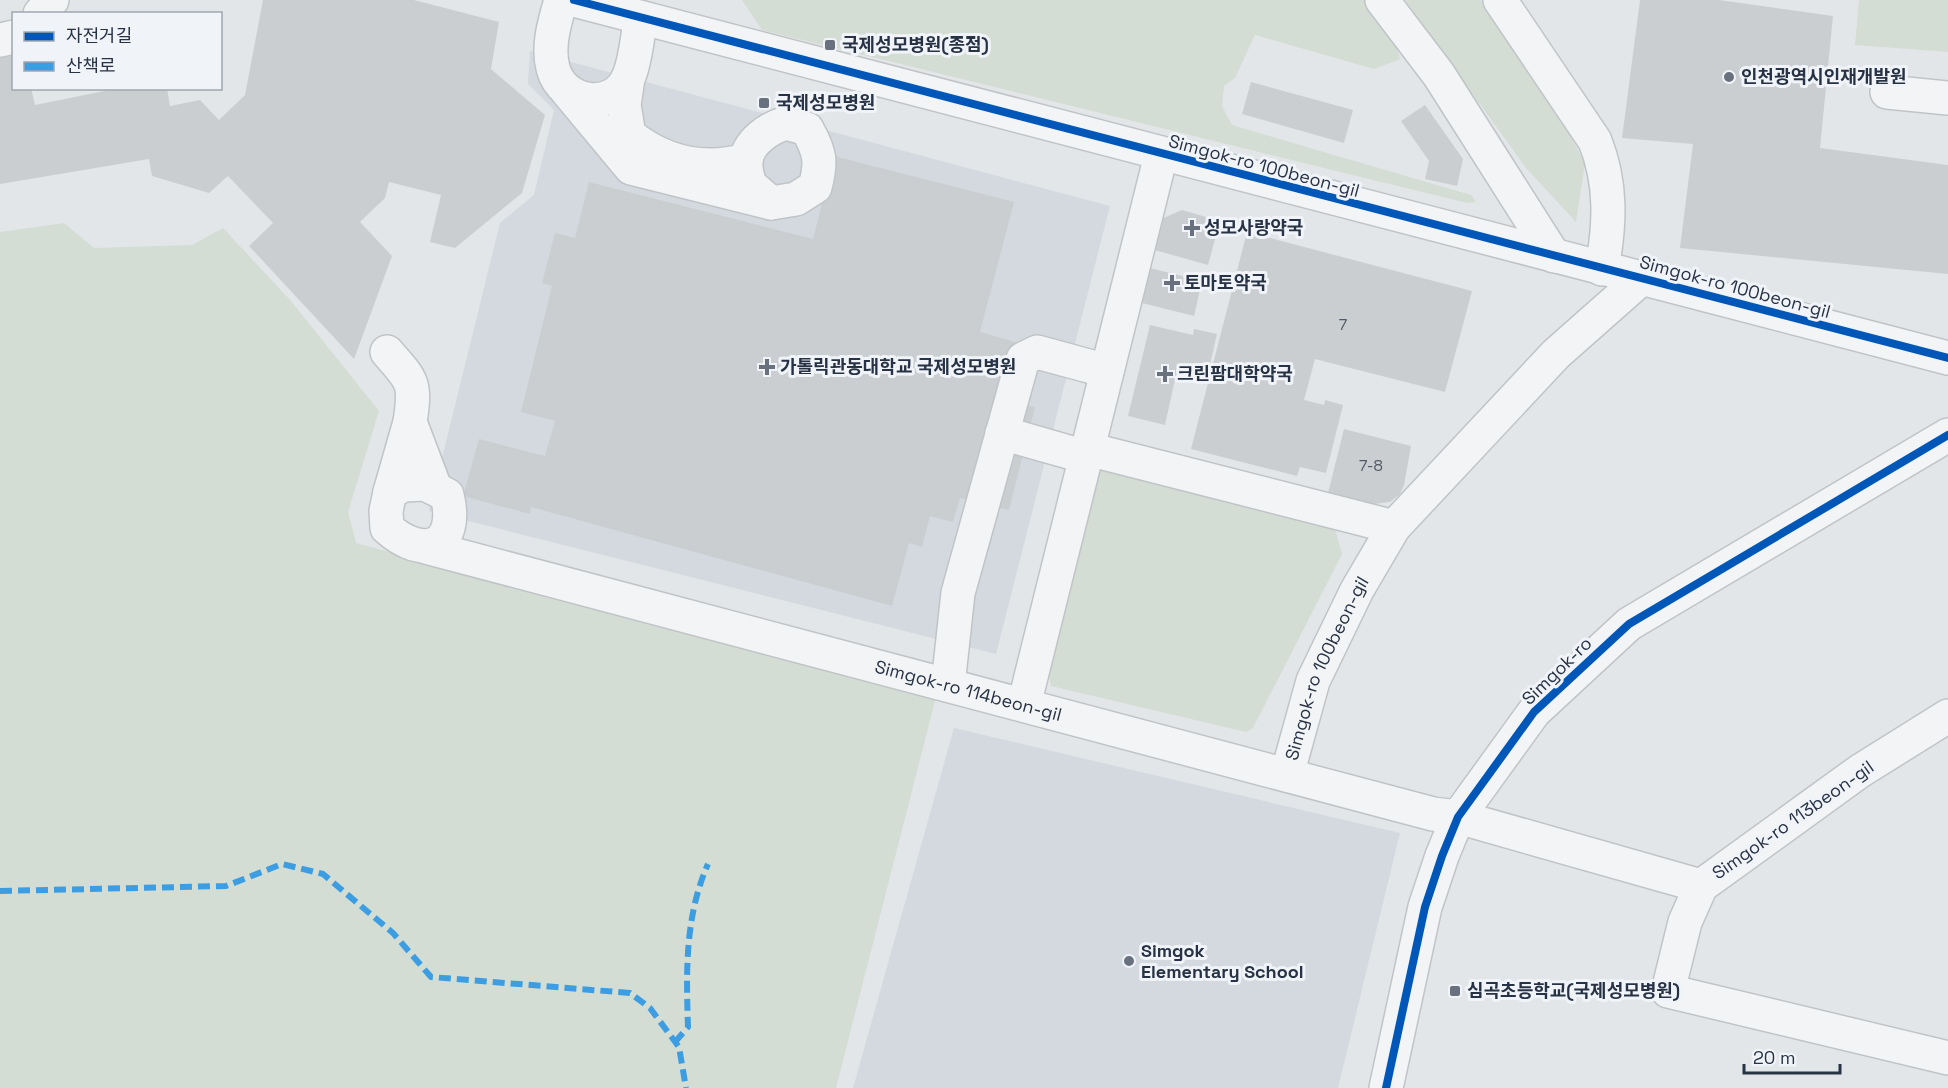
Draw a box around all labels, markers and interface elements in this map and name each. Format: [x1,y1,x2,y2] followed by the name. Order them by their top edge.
[12,12,222,90] legend
[66,24,132,47] text: 자전거길
[842,33,989,56] place label: 국제성모병원(종점)
[823,38,837,52] marker: 국제성모병원(종점)
[66,54,116,77] text: 산책로
[1741,65,1907,88] place label: 인천광역시인재개발원
[1722,70,1736,84] marker: 인천광역시인재개발원
[776,91,875,114] place label: 국제성모병원
[757,96,771,110] marker: 국제성모병원
[1166,129,1362,202] street label: Simgok-ro 100beon-gil
[1204,216,1303,239] place label: 성모사랑약국
[1185,221,1199,235] marker: 성모사랑약국
[1637,250,1833,323] street label: Simgok-ro 100beon-gil
[1184,271,1267,294] place label: 토마토약국
[1165,276,1179,290] marker: 토마토약국
[1339,315,1347,334] house number: 7
[780,355,1016,378] place label: 가톨릭관동대학교 국제성모병원
[758,358,776,376] marker: 가톨릭관동대학교 국제성모병원
[1177,362,1293,385] place label: 크린팜대학약국
[1158,367,1172,381] marker: 크린팜대학약국
[1359,456,1383,475] house number: 7-8
[1280,572,1373,763] street label: Simgok-ro 100beon-gil
[1517,632,1596,710] street label: Simgok-ro
[872,655,1064,726] street label: Simgok-ro 114beon-gil
[1707,755,1878,884] street label: Simgok-ro 113beon-gil
[1141,939,1304,983] place label: Simgok Elementary School
[1122,954,1136,968] marker: Simgok Elementary School
[1467,979,1680,1002] place label: 심곡초등학교(국제성모병원)
[1448,984,1462,998] marker: 심곡초등학교(국제성모병원)
[1744,1037,1840,1075] scale bar
[1753,1046,1796,1069] text: 20 m

